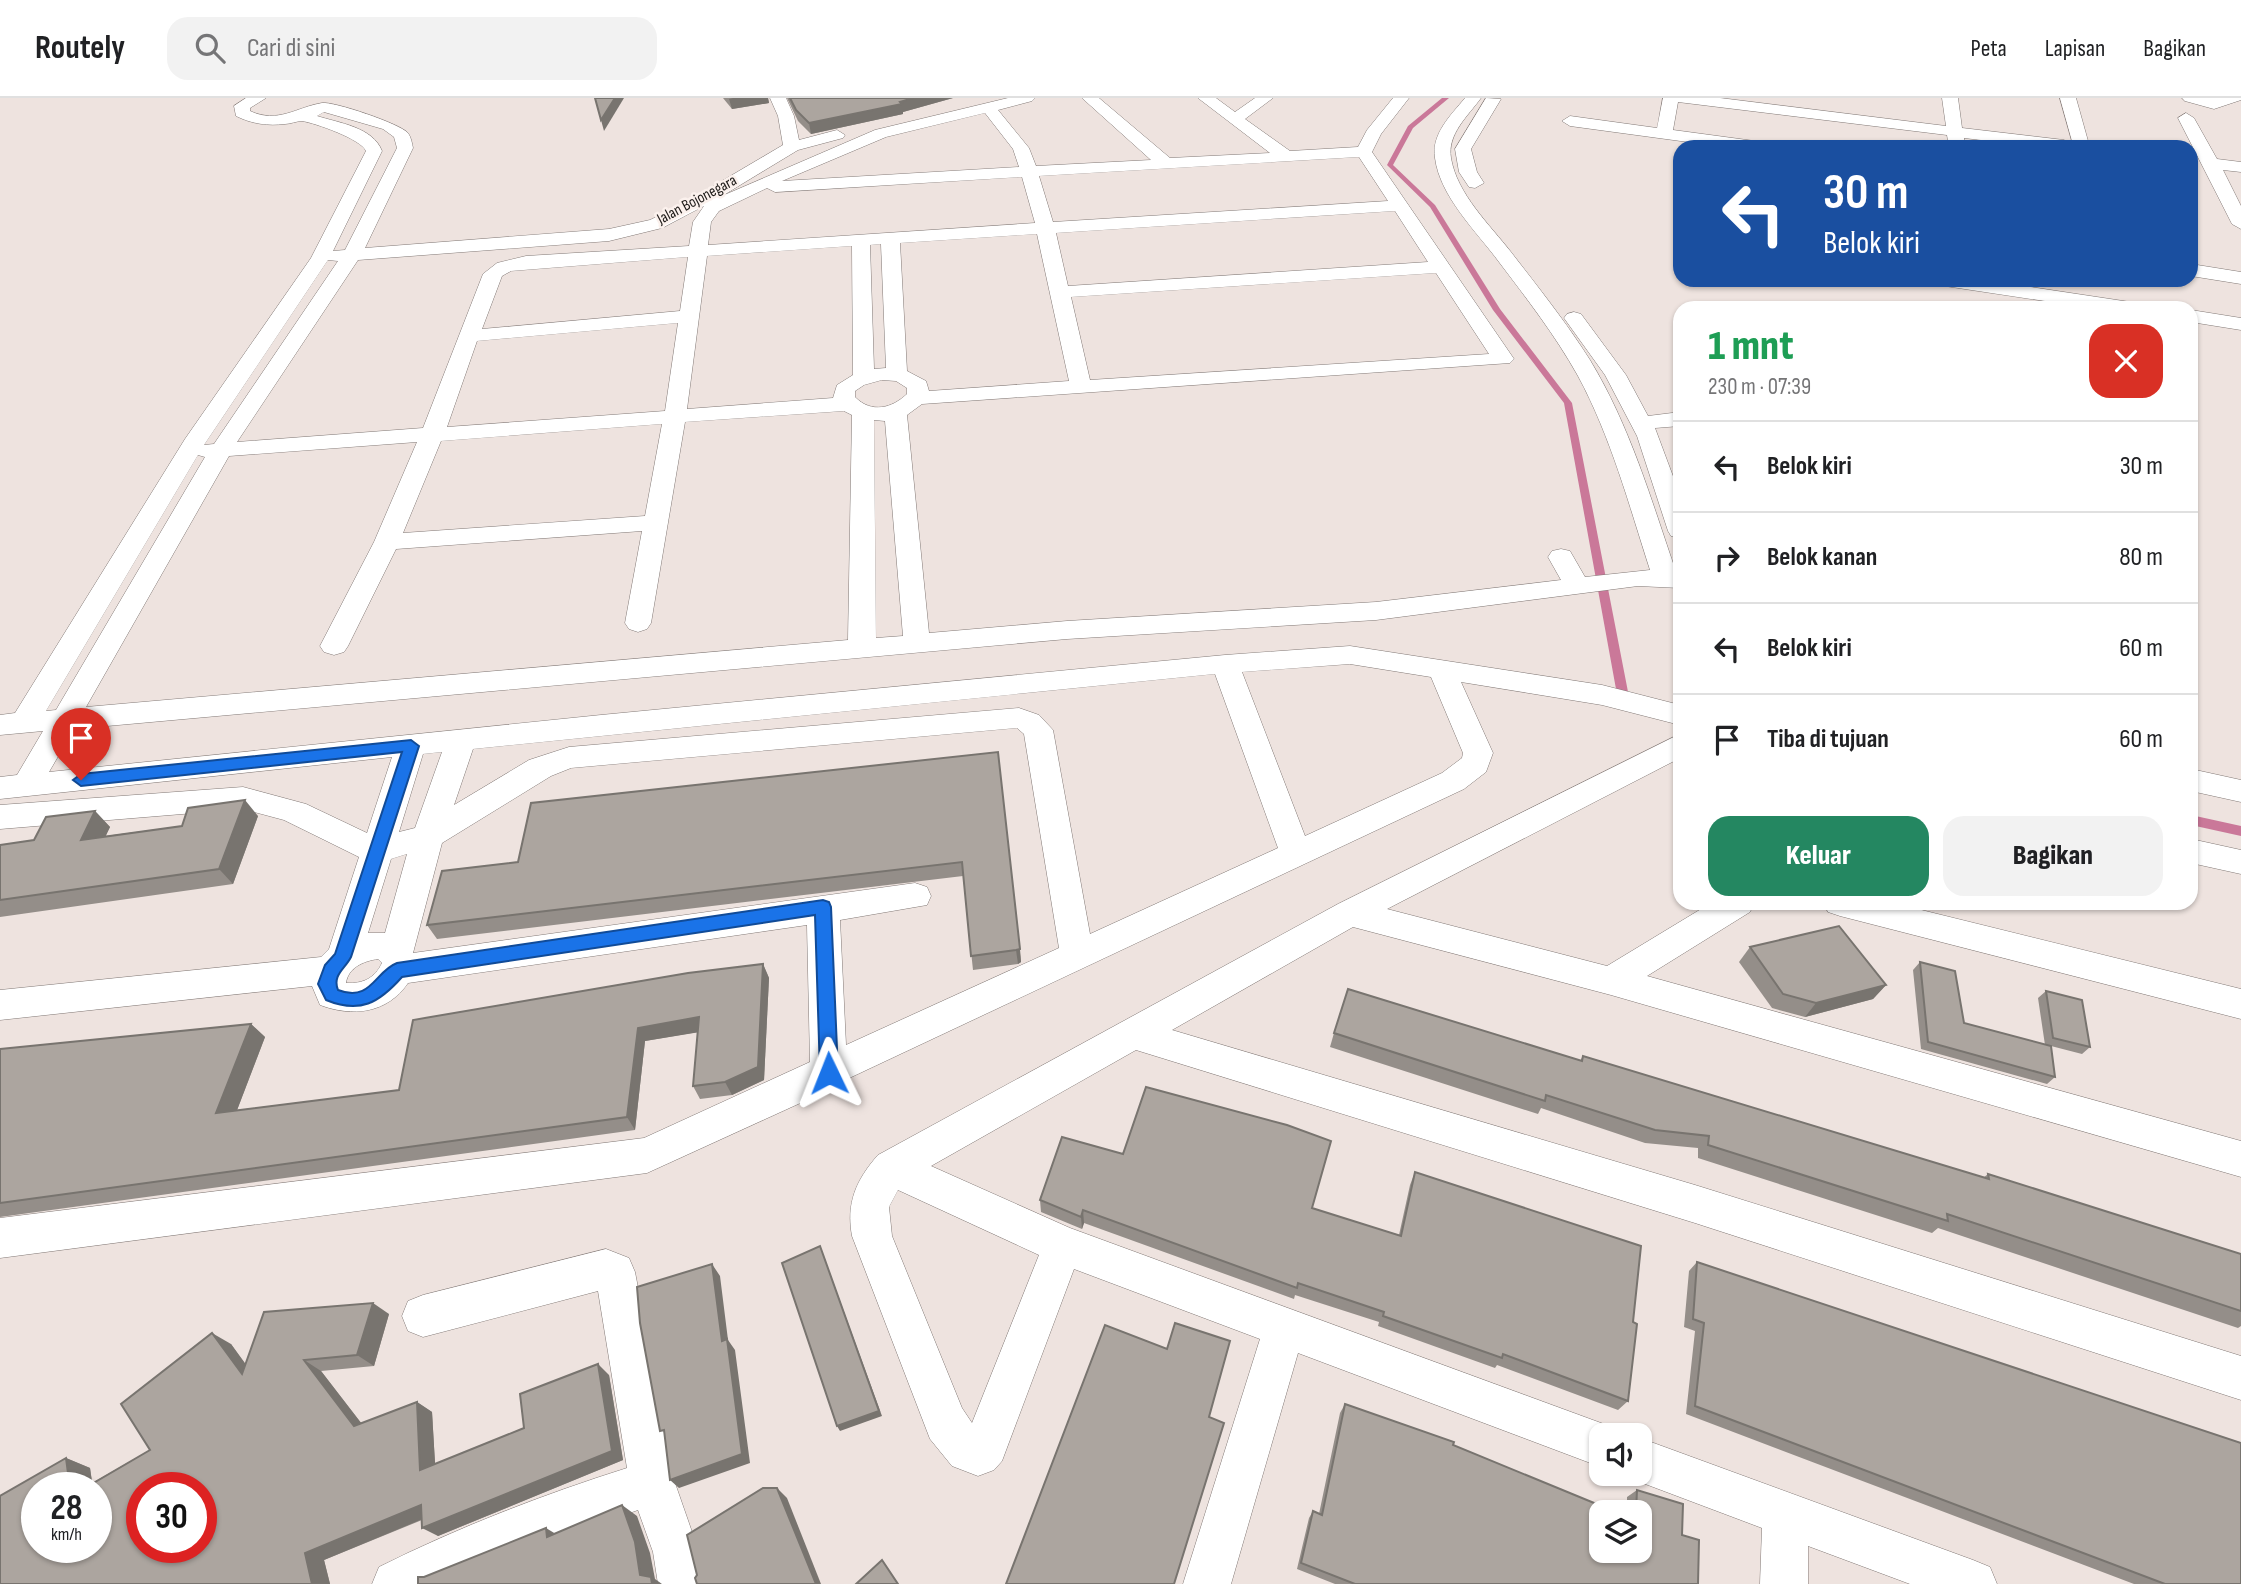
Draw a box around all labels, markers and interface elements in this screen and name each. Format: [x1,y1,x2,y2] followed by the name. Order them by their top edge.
[167,17,657,80] search box
[35,28,125,68] text: Routely
[191,29,229,67] icon: search
[247,33,335,64] text: Cari di sini
[1971,34,2007,63] text: Peta
[2045,34,2105,63] text: Lapisan
[2143,34,2206,63] text: Bagikan
[1823,164,1908,223] text: 30 m
[1708,168,1799,259] icon: left
[653,171,740,229] street label: Jalan Bojonegara
[1823,224,1920,263] text: Belok kiri
[1708,321,1793,372] text: 1 mnt
[2089,324,2163,398] button: close
[1708,373,1811,401] text: 230 m · 07:39
[1708,448,1746,486] icon: left
[1767,451,1852,482] text: Belok kiri
[2120,451,2163,482] text: 30 m
[1708,539,1746,577] icon: right
[1767,542,1877,573] text: Belok kanan
[2119,542,2163,573] text: 80 m
[1708,630,1746,668] icon: left
[1767,633,1852,664] text: Belok kiri
[2119,633,2163,664] text: 60 m
[51,708,111,780] pin
[62,719,100,757] icon: arrive
[1708,721,1746,759] icon: arrive
[1767,724,1889,755] text: Tiba di tujuan
[2119,724,2163,755] text: 60 m
[1708,816,1929,896] button: Keluar
[1943,816,2163,896] button: Bagikan
[792,1036,866,1110] position arrow
[1589,1423,1652,1563] map controls
[1589,1423,1652,1486] button: sound
[126,1472,217,1563] speed limit sign: 30
[51,1487,82,1530] text: 28
[1589,1500,1652,1563] button: layers
[51,1524,82,1545] text: km/h

